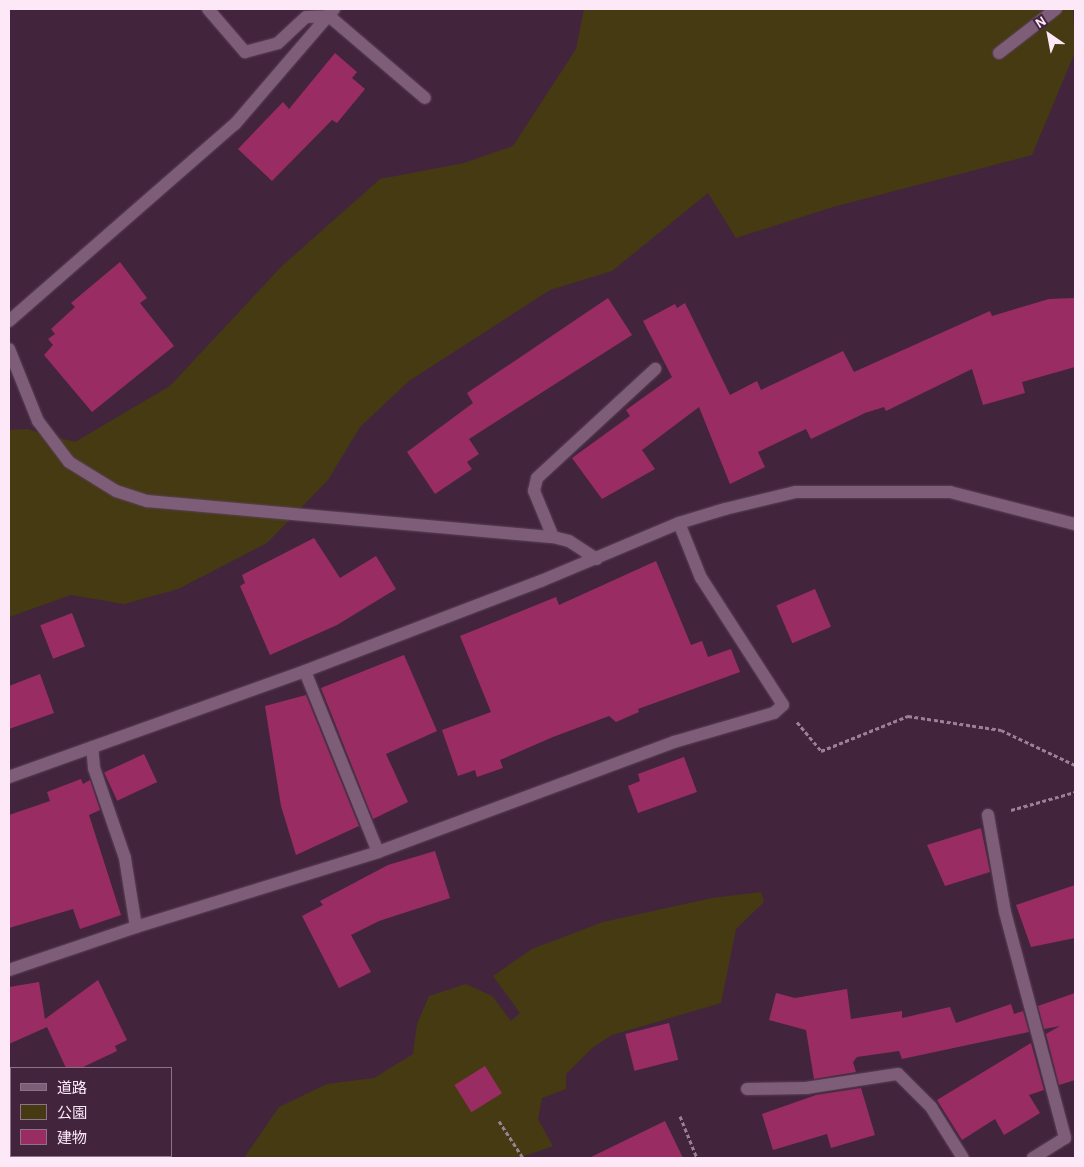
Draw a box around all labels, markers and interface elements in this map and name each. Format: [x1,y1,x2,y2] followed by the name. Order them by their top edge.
[1024,10,1074,60] north arrow
[1033,14,1049,31] text: N
[10,1067,172,1157] legend
[57,1081,87,1096] text: 道路
[57,1106,87,1121] text: 公園
[57,1131,87,1146] text: 建物

